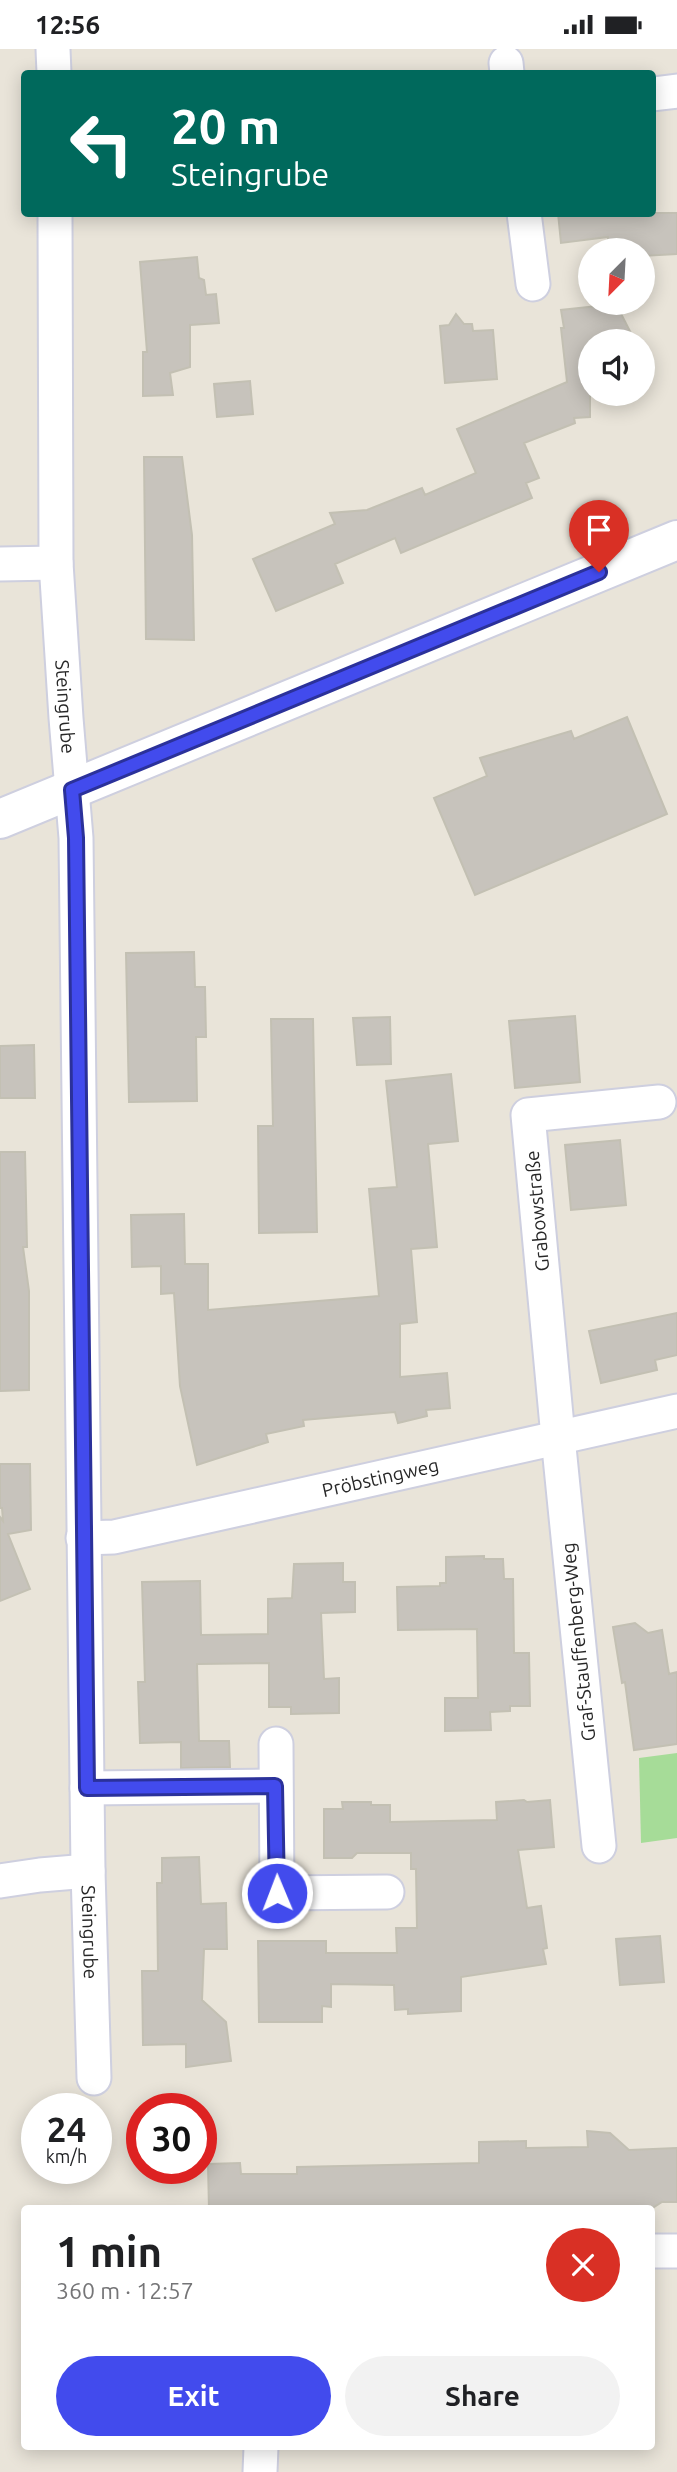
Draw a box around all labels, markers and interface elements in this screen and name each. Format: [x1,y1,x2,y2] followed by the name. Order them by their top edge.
[35,10,100,39] text: 12:56
[56,98,147,189] icon: left
[171,98,280,153] text: 20 m
[171,156,329,192] text: Steingrube
[578,238,654,315] north arrow
[578,238,655,406] map controls
[578,329,655,406] button: sound
[569,500,629,572] pin
[580,511,618,549] icon: arrive
[51,659,80,754] street label: Steingrube
[521,1150,553,1272] street label: Grabowstraße
[320,1454,441,1501] street label: Pröbstingweg
[557,1542,599,1742] street label: Graf-Stauffenberg-Weg
[240,1856,314,1930] position arrow
[77,1885,102,1979] street label: Steingrube
[126,2093,217,2184] speed limit sign: 30
[47,2109,86,2149] text: 24
[46,2146,87,2166] text: km/h
[56,2228,162,2275] text: 1 min
[546,2228,620,2302] button: close
[56,2278,194,2303] text: 360 m · 12:57
[56,2356,331,2436] button: Exit
[345,2356,620,2436] button: Share

